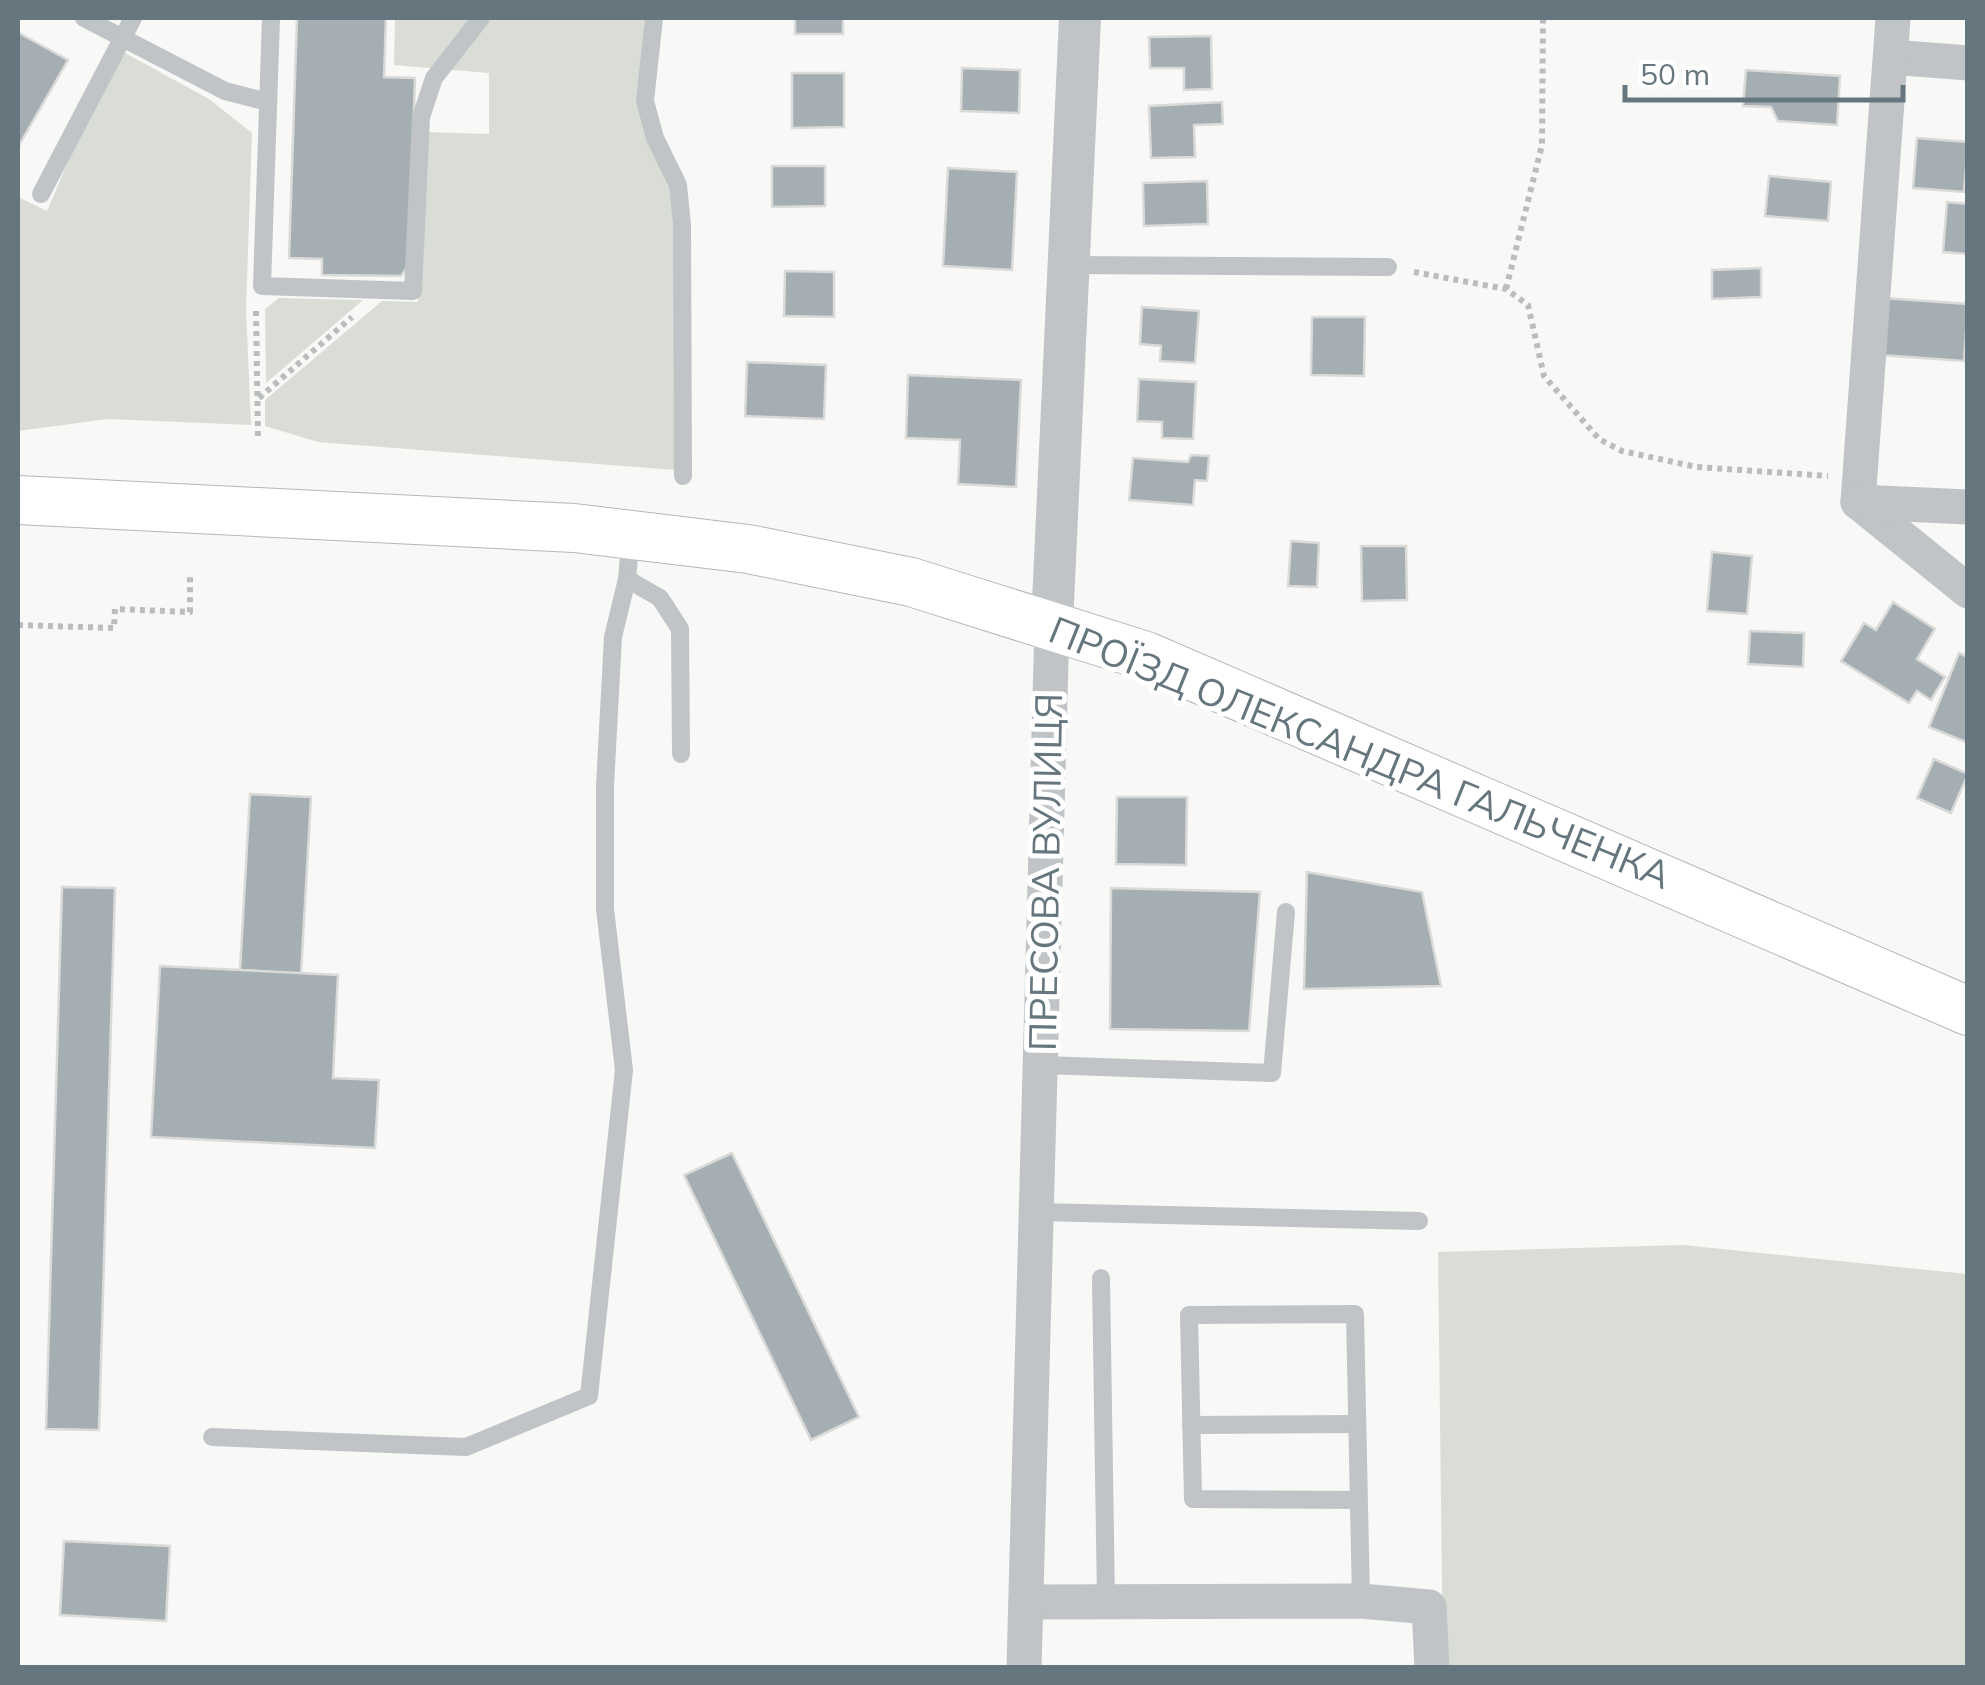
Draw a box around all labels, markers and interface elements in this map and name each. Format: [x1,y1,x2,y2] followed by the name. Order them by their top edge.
[1625,40,1902,102] scale bar
[1640,55,1710,93] text: 50 m
[1043,605,1678,899] street label: ПРОЇЗД ОЛЕКСАНДРА ГАЛЬЧЕНКА
[1018,693,1072,1051] street label: ПРЕСОВА ВУЛИЦЯ

